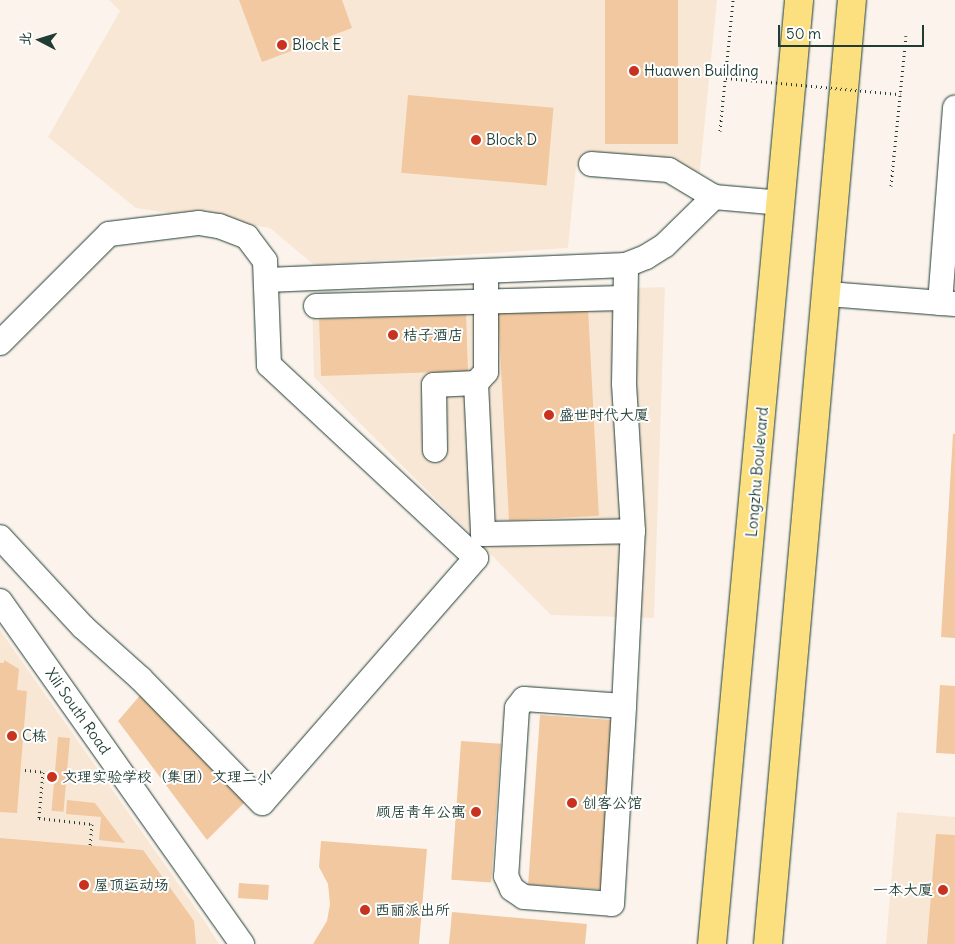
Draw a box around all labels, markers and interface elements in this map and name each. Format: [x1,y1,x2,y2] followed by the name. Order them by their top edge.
[15,15,65,65] north arrow
[780,15,926,47] scale bar
[786,24,821,43] text: 50 m
[15,31,35,46] text: 北
[292,36,341,54] place label: Block E
[276,39,288,51] marker: Block E
[644,62,759,80] place label: Huawen Building
[628,65,640,77] marker: Huawen Building
[486,131,537,149] place label: Block D
[470,134,482,146] marker: Block D
[403,326,463,344] place label: 桔子酒店
[387,329,399,341] marker: 桔子酒店
[559,406,649,424] place label: 盛世时代大厦
[742,406,772,538] street label: Longzhu Boulevard
[543,409,555,421] marker: 盛世时代大厦
[42,664,114,758] street label: Xili South Road
[22,727,47,745] place label: C栋
[6,730,18,742] marker: C栋
[62,768,272,786] place label: 文理实验学校（集团）文理二小
[46,771,58,783] marker: 文理实验学校（集团）文理二小
[582,794,642,812] place label: 创客公馆
[566,797,578,809] marker: 创客公馆
[376,803,466,821] place label: 顾居青年公寓
[470,806,482,818] marker: 顾居青年公寓
[94,876,169,894] place label: 屋顶运动场
[78,879,90,891] marker: 屋顶运动场
[873,881,933,899] place label: 一本大厦
[937,884,949,896] marker: 一本大厦
[375,901,450,919] place label: 西丽派出所
[359,904,371,916] marker: 西丽派出所

